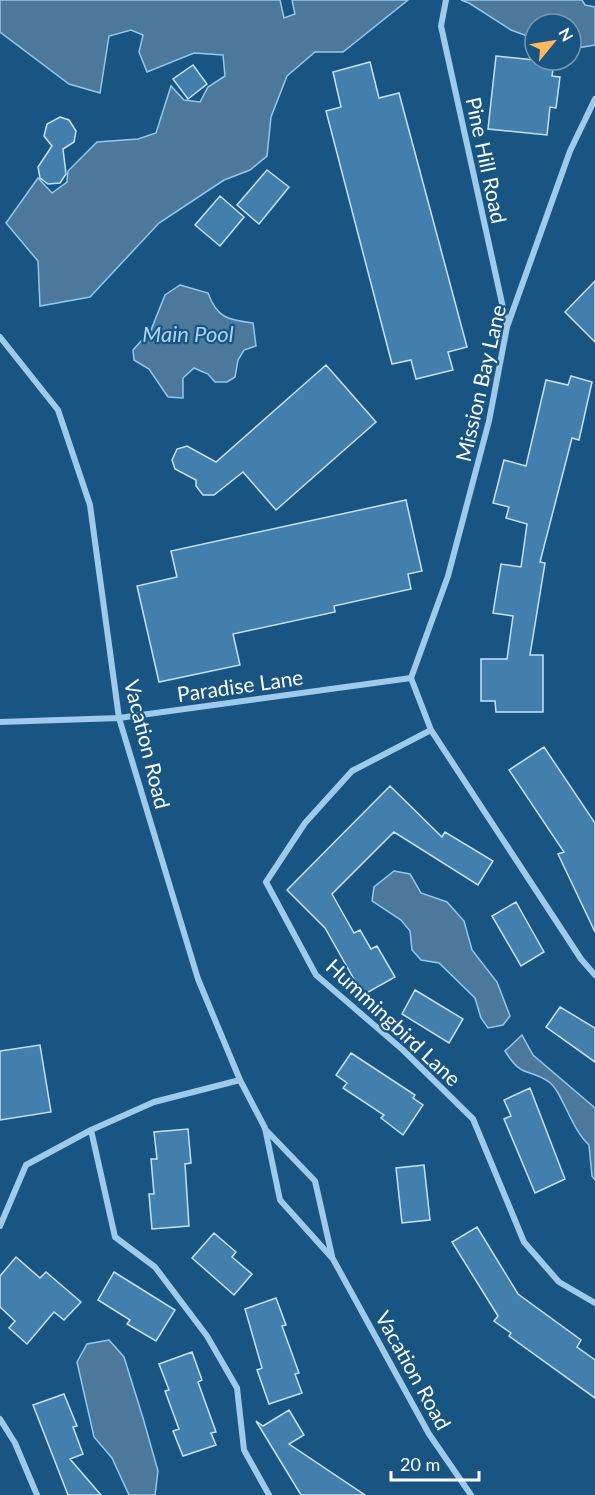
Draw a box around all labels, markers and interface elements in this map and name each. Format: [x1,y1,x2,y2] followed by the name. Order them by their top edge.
[523,12,583,72] north arrow
[555,24,578,44] text: N
[461,95,513,225] street label: Pine Hill Road
[450,302,510,464] street label: Mission Bay Lane
[142,320,234,347] water label: Main Pool
[175,664,305,706] street label: Paradise Lane
[120,677,176,811] street label: Vacation Road
[321,953,467,1091] street label: Hummingbird Lane
[371,1306,457,1434] street label: Vacation Road
[391,1444,480,1482] scale bar
[400,1453,440,1475] text: 20 m

